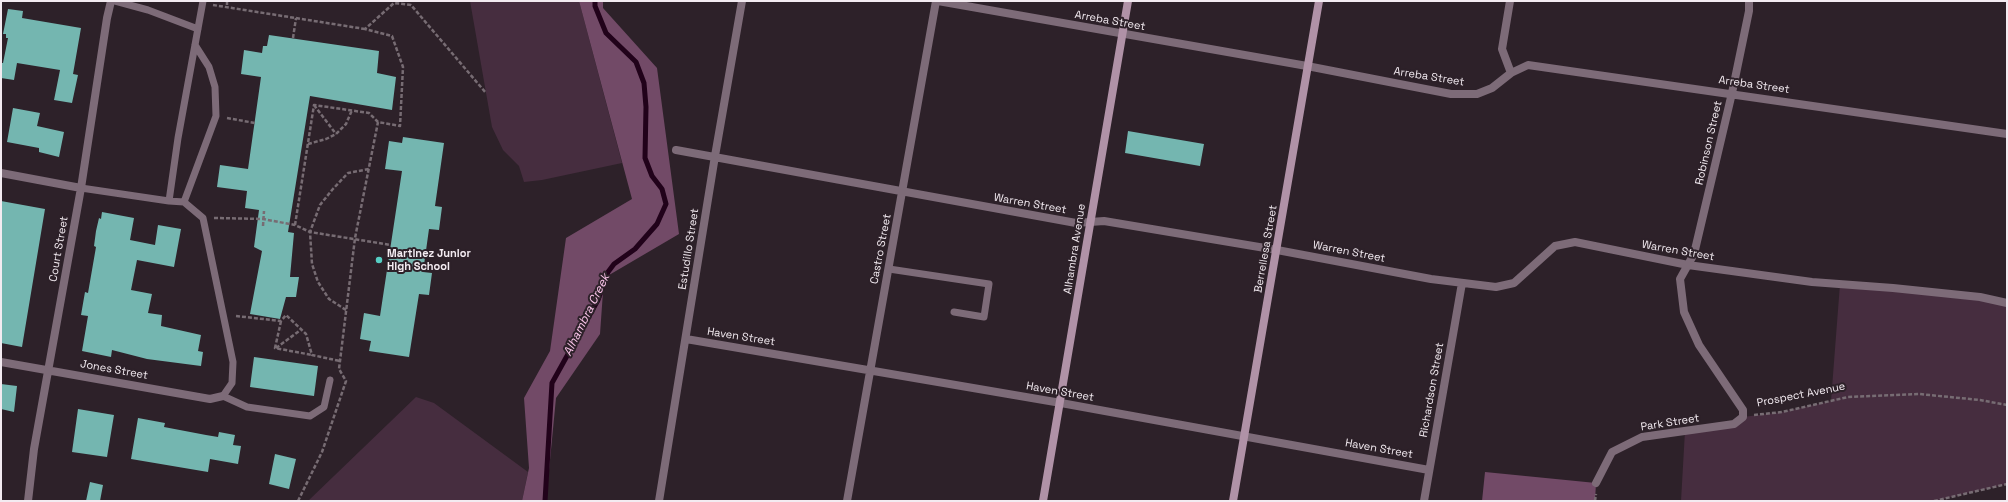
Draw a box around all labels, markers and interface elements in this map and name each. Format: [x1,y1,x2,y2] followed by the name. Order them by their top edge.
[1074,8,1146,34] street label: Arreba Street
[1393,65,1465,89] street label: Arreba Street
[1718,73,1790,97] street label: Arreba Street
[1693,100,1725,186] street label: Robinson Street
[993,191,1067,217] street label: Warren Street
[1061,203,1089,295] street label: Alhambra Avenue
[1252,204,1280,294] street label: Berrellesa Street
[676,207,702,291] street label: Estudillo Street
[868,213,894,285] street label: Castro Street
[47,215,71,283] street label: Court Street
[1312,238,1386,266] street label: Warren Street
[1641,238,1715,264] street label: Warren Street
[387,247,471,273] place label: Martinez Junior High School
[374,255,384,265] marker: Martinez Junior High School
[561,271,613,359] water label: Alhambra Creek
[706,325,776,349] street label: Haven Street
[1417,342,1447,438] street label: Richardson Street
[79,358,149,382] street label: Jones Street
[1025,380,1095,404] street label: Haven Street
[1756,380,1846,410] street label: Prospect Avenue
[1640,412,1700,434] street label: Park Street
[1344,437,1414,461] street label: Haven Street

